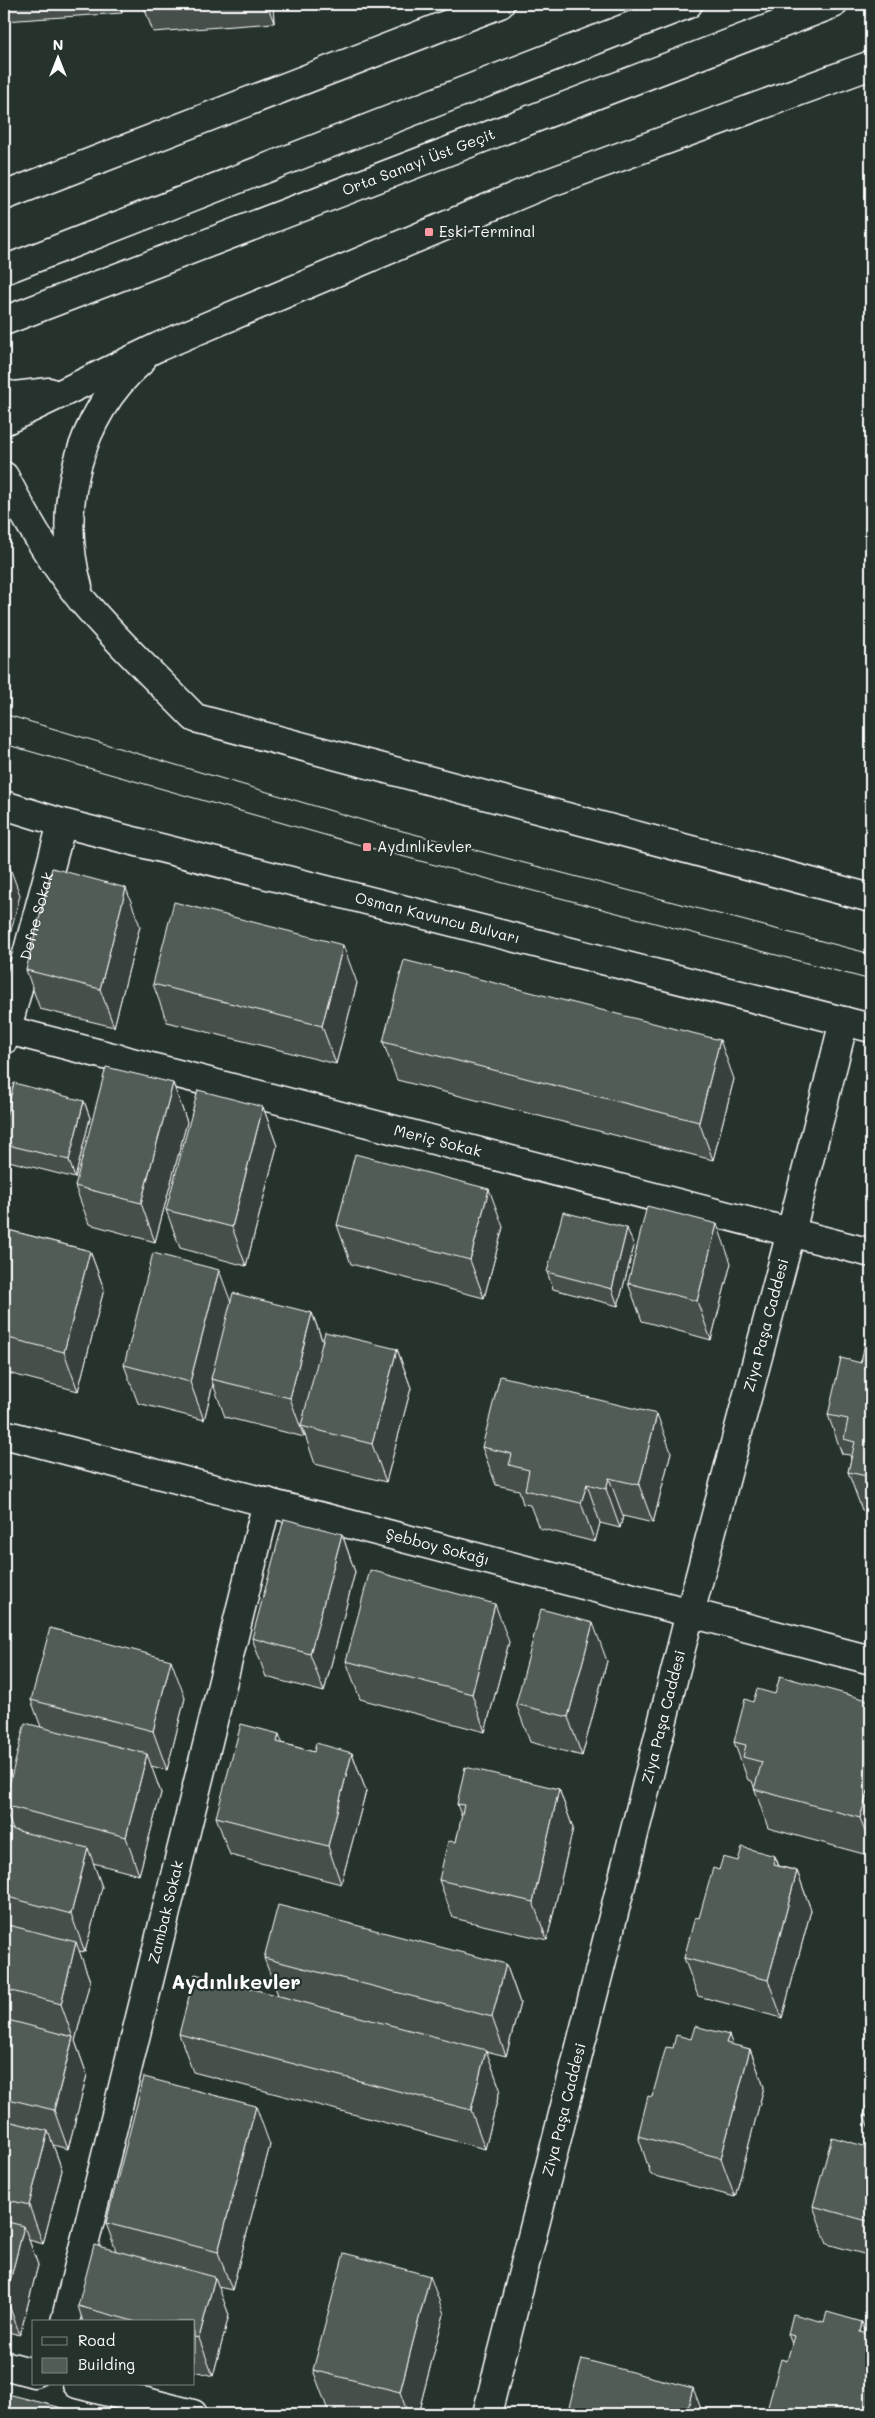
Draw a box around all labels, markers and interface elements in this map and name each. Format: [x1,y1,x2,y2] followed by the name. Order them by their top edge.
[32,32,82,82] north arrow
[53,35,63,54] text: N
[339,123,498,200] street label: Orta Sanayi Üst Geçit
[439,221,535,241] place label: Eski Terminal
[423,226,435,238] marker: Eski Terminal
[377,836,472,856] place label: Aydınlıkevler
[361,841,373,853] marker: Aydınlıkevler
[15,870,57,962] street label: Defne Sokak
[353,887,522,948] street label: Osman Kavuncu Bulvarı
[392,1119,484,1161] street label: Meriç Sokak
[738,1256,793,1394] street label: Ziya Paşa Caddesi
[384,1523,492,1569] street label: Şebboy Sokağı
[636,1648,689,1786] street label: Ziya Paşa Caddesi
[143,1858,187,1966] street label: Zambak Sokak
[171,1968,301,1994] district label: Aydınlıkevler
[537,2041,590,2178] street label: Ziya Paşa Caddesi
[32,2320,195,2386] legend
[78,2330,115,2350] text: Road
[78,2354,135,2374] text: Building

